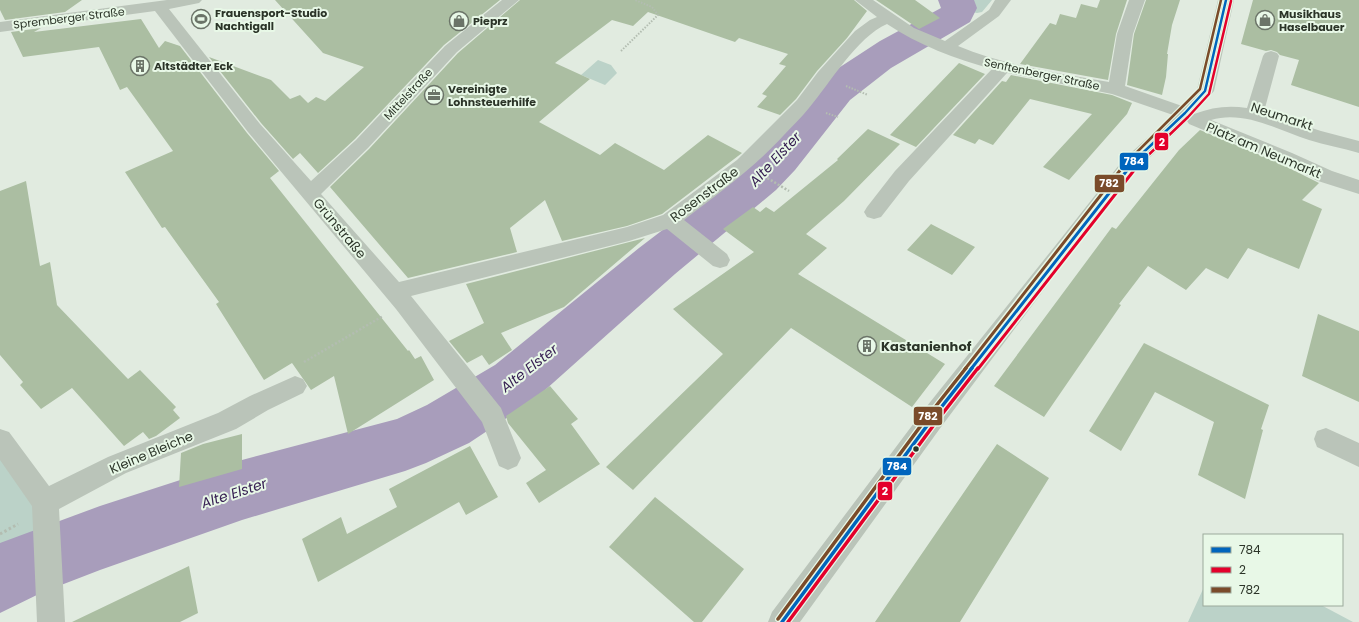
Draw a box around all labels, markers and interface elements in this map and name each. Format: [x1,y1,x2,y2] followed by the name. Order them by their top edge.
[12,3,126,33] street label: Spremberger Straße
[215,5,327,34] place label: Frauensport-Studio Nachtigall
[1279,6,1345,35] place label: Musikhaus Haselbauer
[190,8,212,30] sports icon: Frauensport-Studio Nachtigall
[1254,9,1276,31] shop icon: Musikhaus Haselbauer
[448,10,470,32] shop icon: Pieprz
[473,13,508,29] place label: Pieprz
[983,54,1101,94] street label: Senftenberger Straße
[129,55,151,77] building icon: Altstädter Eck
[154,58,233,74] place label: Altstädter Eck
[380,65,436,123] street label: Mittelstraße
[448,81,536,110] place label: Vereinigte Lohnsteuerhilfe
[423,84,445,106] office icon: Vereinigte Lohnsteuerhilfe
[1248,98,1315,135] street label: Neumarkt
[1203,118,1324,183] street label: Platz am Neumarkt
[744,127,806,191] water label: Alte Elster
[1154,132,1169,151] line badge: 2
[1159,134,1165,150] text: 2
[1119,152,1149,171] line badge: 784
[1124,153,1145,169] text: 784
[666,162,743,227] street label: Rosenstraße
[1094,174,1125,193] line badge: 782
[1099,175,1119,191] text: 782
[309,194,371,263] street label: Grünstraße
[856,335,878,357] building icon: Kastanienhof
[881,337,972,356] place label: Kastanienhof
[495,339,562,397] water label: Alte Elster
[913,406,943,426] line badge: 782
[918,408,938,424] text: 782
[107,426,196,479] street label: Kleine Bleiche
[911,444,921,454] unlabelled marker
[882,457,912,476] line badge: 784
[887,458,908,474] text: 784
[198,473,270,513] water label: Alte Elster
[877,481,893,501] line badge: 2
[882,483,888,499] text: 2
[1203,534,1343,606] legend
[1239,541,1261,558] text: 784
[1239,561,1246,578] text: 2
[1239,581,1260,598] text: 782

